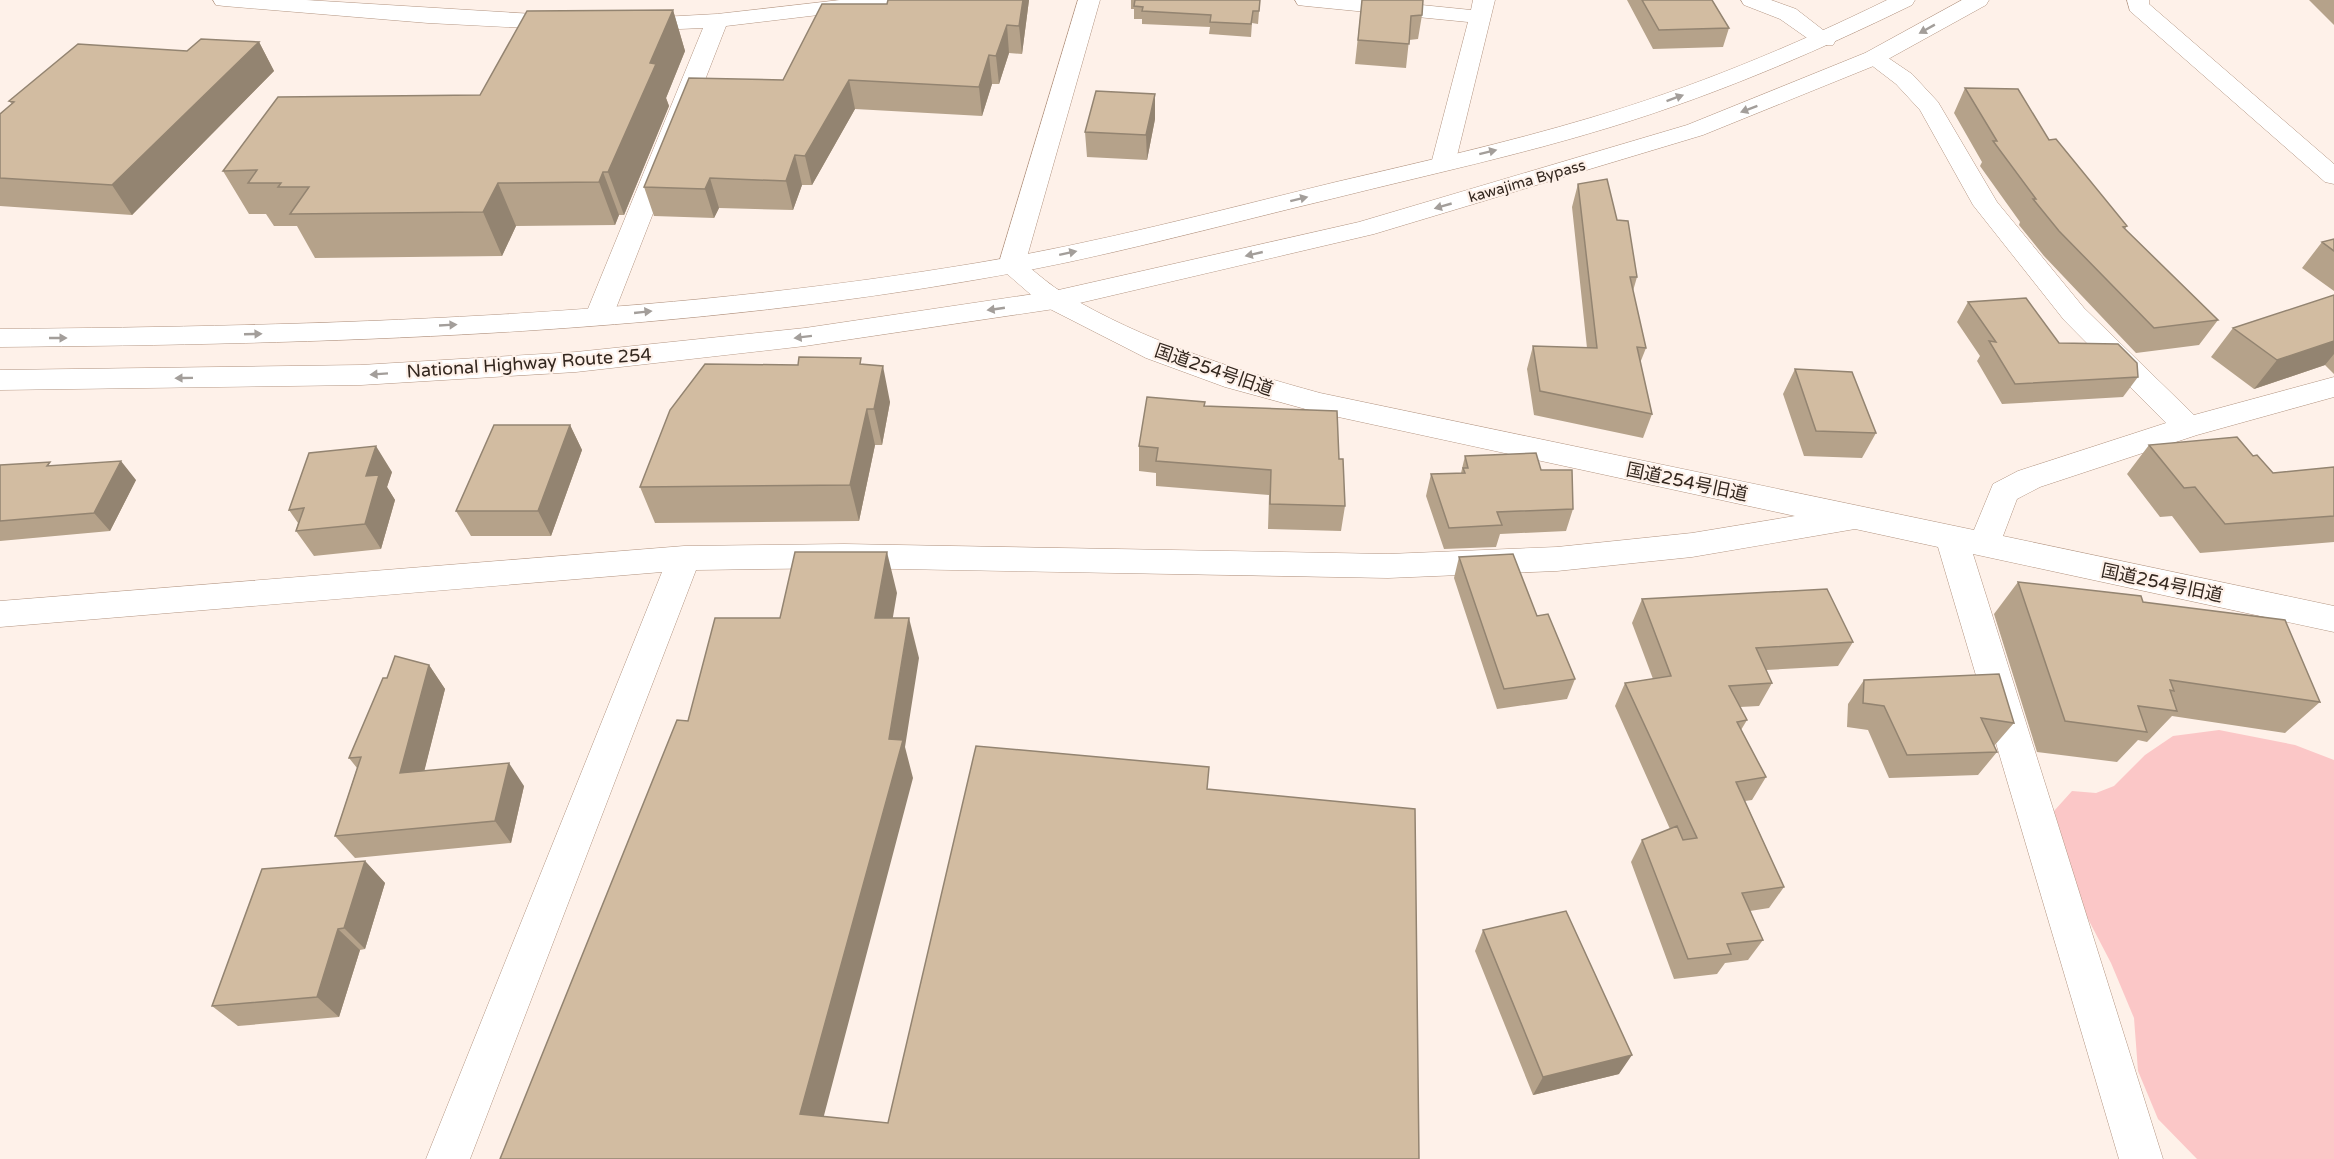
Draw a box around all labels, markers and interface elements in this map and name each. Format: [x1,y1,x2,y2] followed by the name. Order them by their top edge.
[1918,24,1935,34] one-way arrow
[1666,92,1684,102] one-way arrow
[1740,105,1758,114] one-way arrow
[1479,147,1497,157] one-way arrow
[1466,156,1588,206] street label: kawajima Bypass
[1290,193,1308,203] one-way arrow
[1434,201,1452,211] one-way arrow
[1059,248,1078,258] one-way arrow
[1245,250,1264,260] one-way arrow
[986,304,1005,313] one-way arrow
[633,307,652,317] one-way arrow
[439,321,458,330] one-way arrow
[244,329,263,338] one-way arrow
[49,333,68,343] one-way arrow
[793,333,812,342] one-way arrow
[1152,339,1276,401] street label: 国道254号旧道
[406,343,652,383] street label: National Highway Route 254
[369,370,388,379] one-way arrow
[174,373,193,383] one-way arrow
[1624,458,1750,506] street label: 国道254号旧道
[2099,559,2225,607] street label: 国道254号旧道

